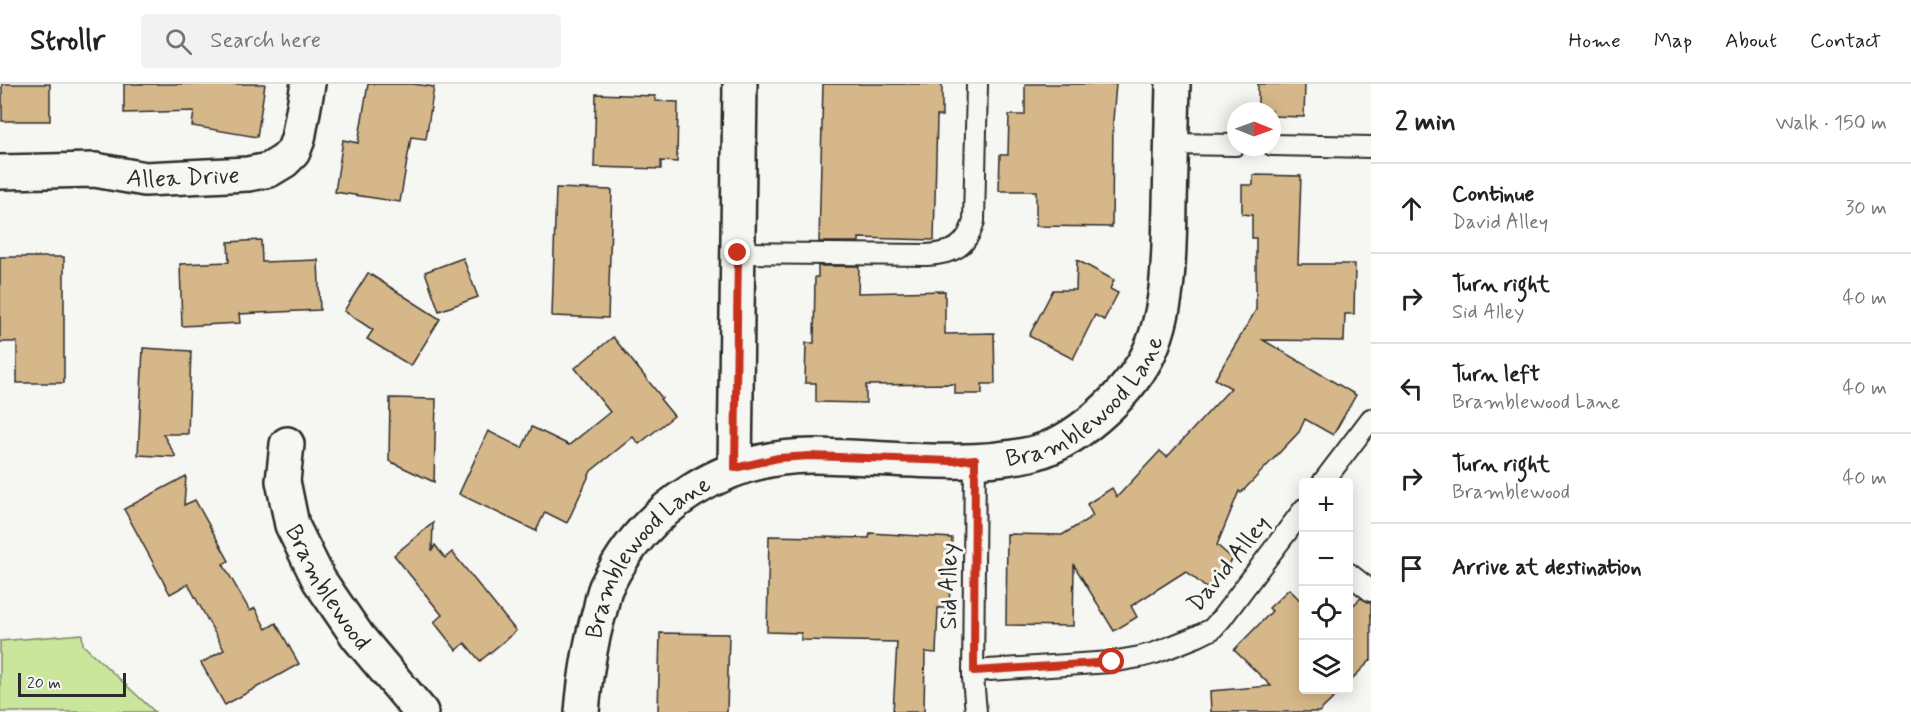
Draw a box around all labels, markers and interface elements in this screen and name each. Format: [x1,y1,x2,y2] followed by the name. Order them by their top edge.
[141,14,561,68] search box
[30,23,105,60] text: Strollr
[162,25,195,58] icon: search
[210,27,321,55] text: Search here
[1569,27,1621,55] text: Home
[1654,27,1692,55] text: Map
[1725,27,1777,55] text: About
[1810,27,1881,55] text: Contact
[1227,102,1281,156] north arrow
[1395,106,1456,140] text: 2 min
[1775,110,1887,137] text: Walk · 150 m
[124,160,240,196] street label: Allea Drive
[1452,181,1534,209] text: Continue
[1395,192,1428,225] icon: ahead
[1845,195,1887,222] text: 30 m
[1452,209,1548,236] text: David Alley
[724,239,750,265] route end
[1452,271,1550,299] text: Turn right
[1395,282,1428,315] icon: right
[1843,285,1887,312] text: 40 m
[1452,299,1524,326] text: Sid Alley
[1004,332,1172,475] street label: Bramblewood Lane
[1452,361,1540,389] text: Turn left
[1395,372,1428,405] icon: left
[1843,375,1887,402] text: 40 m
[1452,389,1621,416] text: Bramblewood Lane
[1452,451,1550,479] text: Turn right
[1395,462,1428,495] icon: right
[1843,465,1887,492] text: 40 m
[579,469,716,642] street label: Bramblewood Lane
[1299,478,1353,694] map controls
[1299,478,1353,532] button: +
[1452,479,1570,506] text: Bramblewood
[1181,509,1278,619] street label: David Alley
[277,520,377,657] street label: Bramblewood
[1299,532,1353,586] button: −
[934,543,965,629] street label: Sid Alley
[1395,552,1428,585] icon: arrive
[1452,554,1642,582] text: Arrive at destination
[1299,586,1353,640] button: locate
[1299,640,1353,694] button: layers
[1098,648,1124,674] route start
[18,670,126,698] scale bar
[27,673,61,694] text: 20 m

